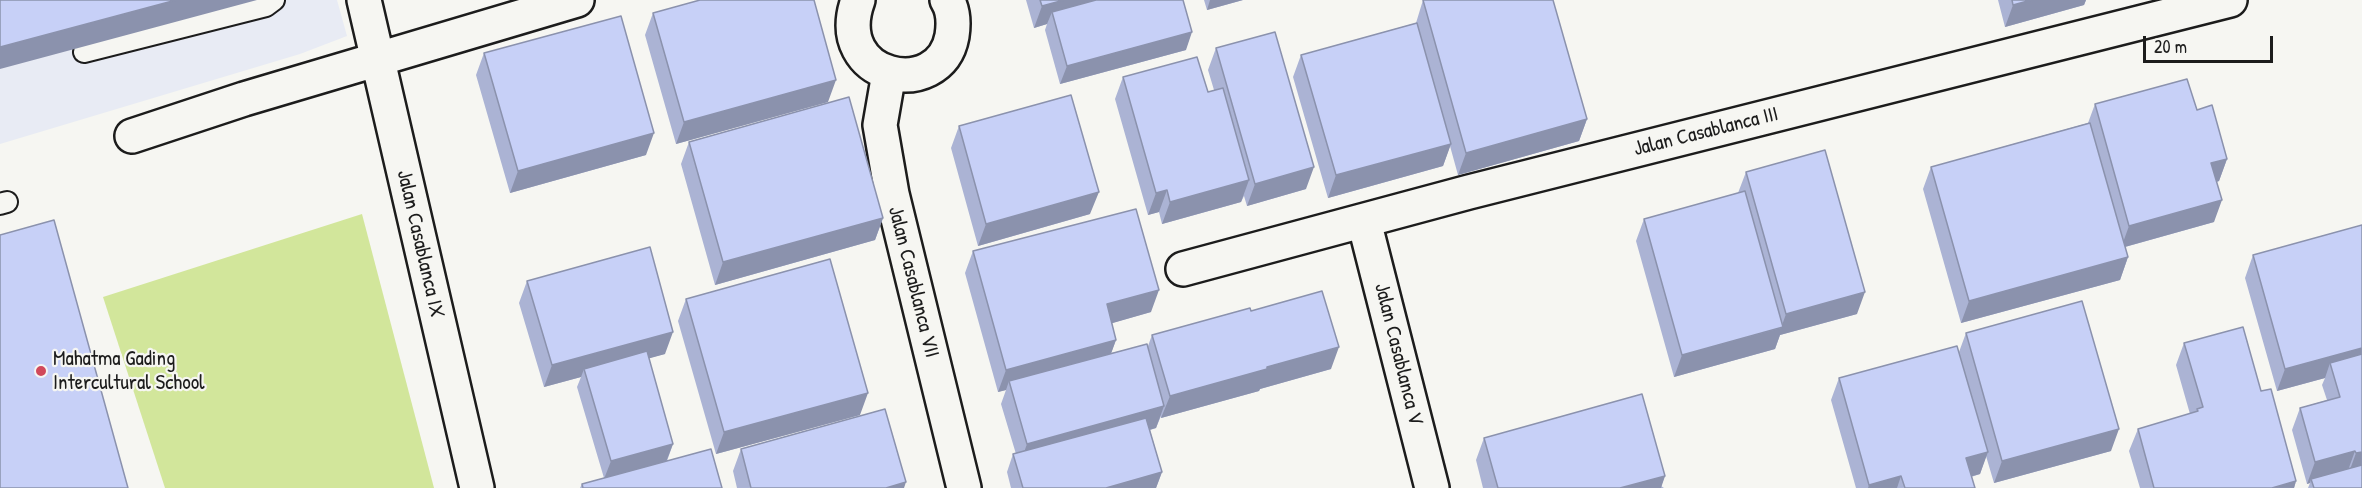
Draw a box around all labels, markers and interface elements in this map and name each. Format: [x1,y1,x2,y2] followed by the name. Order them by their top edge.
[2146,24,2276,62] scale bar
[2154,34,2187,59] text: 20 m
[1631,102,1781,162] street label: Jalan Casablanca III
[391,168,449,320] street label: Jalan Casablanca IX
[882,204,944,360] street label: Jalan Casablanca VII
[1368,281,1428,427] street label: Jalan Casablanca V
[53,346,205,396] place label: Mahatma Gading Intercultural School
[34,364,48,378] marker: Mahatma Gading Intercultural School

